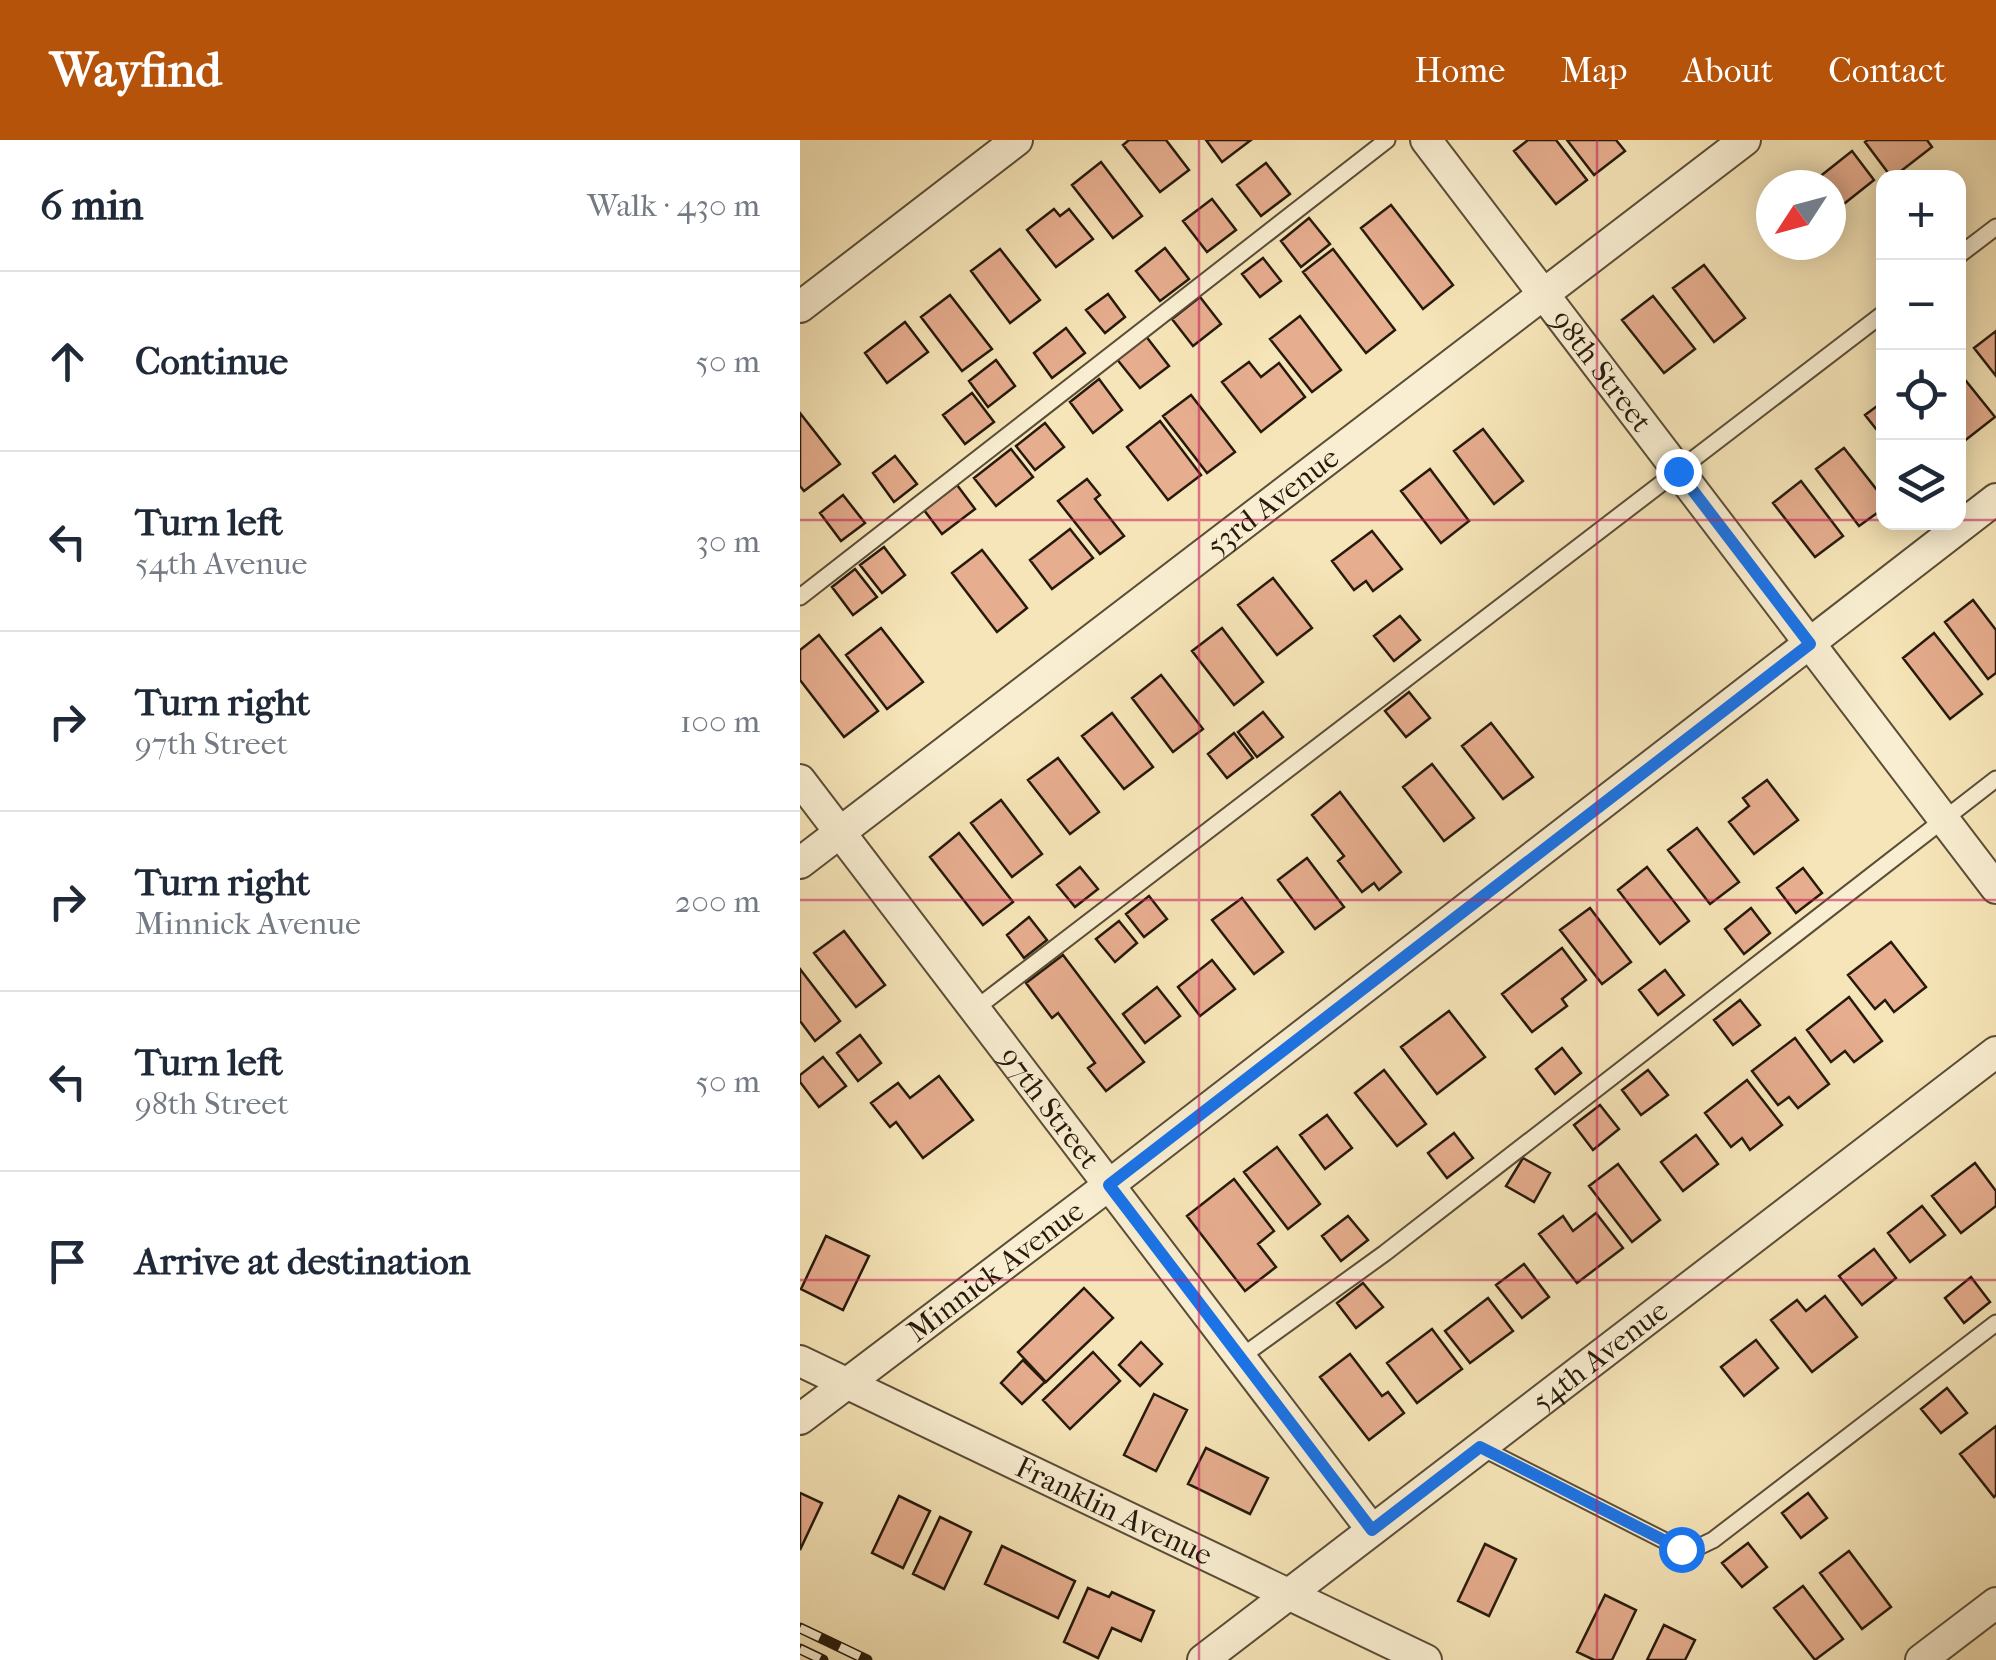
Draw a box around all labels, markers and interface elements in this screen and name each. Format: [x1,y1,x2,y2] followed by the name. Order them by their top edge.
[50,42,221,98] text: Wayfind
[1414,50,1505,91] text: Home
[1560,50,1628,91] text: Map
[1683,50,1773,91] text: About
[1828,50,1946,91] text: Contact
[1756,170,1846,260] north arrow
[1876,170,1966,530] map controls
[1876,170,1966,260] button: +
[40,181,143,230] text: 6 min
[587,187,760,224] text: Walk · 430 m
[1876,260,1966,350] button: −
[1544,303,1660,439] street label: 98th Street
[40,334,95,389] icon: ahead
[135,339,288,384] text: Continue
[695,343,760,380] text: 50 m
[1876,350,1966,440] button: locate
[1199,440,1346,563] street label: 53rd Avenue
[1876,440,1966,530] button: layers
[1656,449,1702,495] route end
[135,500,283,545] text: Turn left
[40,514,95,569] icon: left
[696,523,760,560] text: 30 m
[135,545,307,582] text: 54th Avenue
[135,680,310,725] text: Turn right
[40,694,95,749] icon: right
[680,703,760,740] text: 100 m
[135,725,288,762] text: 97th Street
[135,860,310,905] text: Turn right
[40,874,95,929] icon: right
[675,883,760,920] text: 200 m
[135,905,361,942] text: Minnick Avenue
[135,1040,283,1085] text: Turn left
[992,1040,1107,1175] street label: 97th Street
[40,1054,95,1109] icon: left
[695,1063,760,1100] text: 50 m
[135,1085,289,1122] text: 98th Street
[900,1193,1090,1349] street label: Minnick Avenue
[40,1234,95,1289] icon: arrive
[135,1239,471,1284] text: Arrive at destination
[1525,1293,1675,1419] street label: 54th Avenue
[1010,1449,1218,1573] street label: Franklin Avenue
[1659,1527,1705,1573] route start

